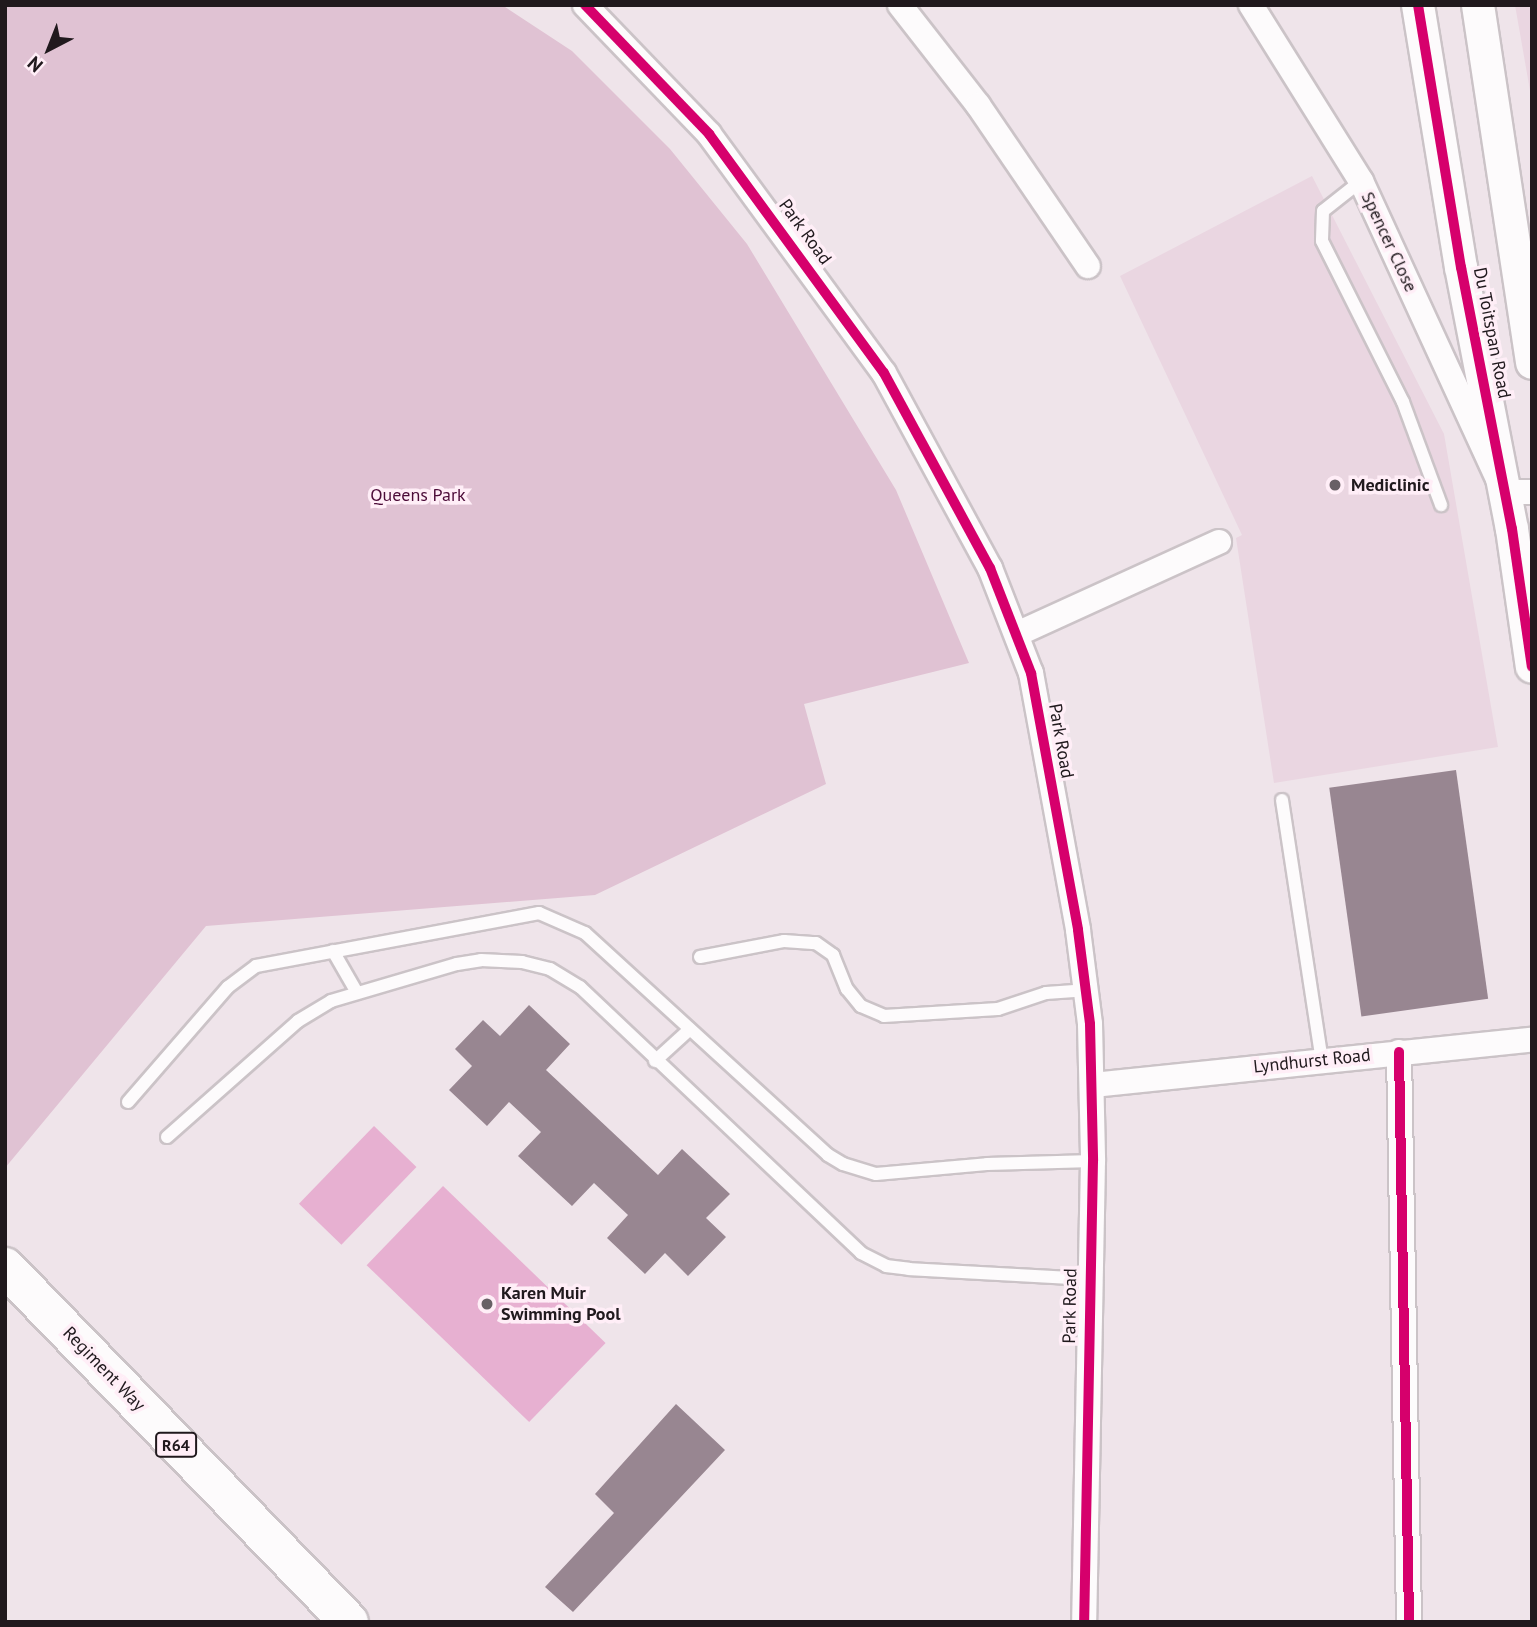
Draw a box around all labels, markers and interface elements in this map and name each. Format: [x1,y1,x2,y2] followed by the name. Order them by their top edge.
[14,14,84,84] north arrow
[22,52,48,78] text: N
[1356,189,1422,295] street label: Spencer Close
[774,195,836,269] street label: Park Road
[1469,265,1515,401] street label: Du Toitspan Road
[1351,474,1429,496] place label: Mediclinic
[1325,475,1345,495] marker: Mediclinic
[370,484,466,506] park label: Queens Park
[1044,702,1078,780] street label: Park Road
[1252,1044,1372,1078] street label: Lyndhurst Road
[1059,1268,1081,1344] street label: Park Road
[501,1283,620,1326] place label: Karen Muir Swimming Pool
[479,1296,495,1312] marker: Karen Muir Swimming Pool
[58,1322,150,1416] street label: Regiment Way
[155,1432,197,1457] road number: R64

